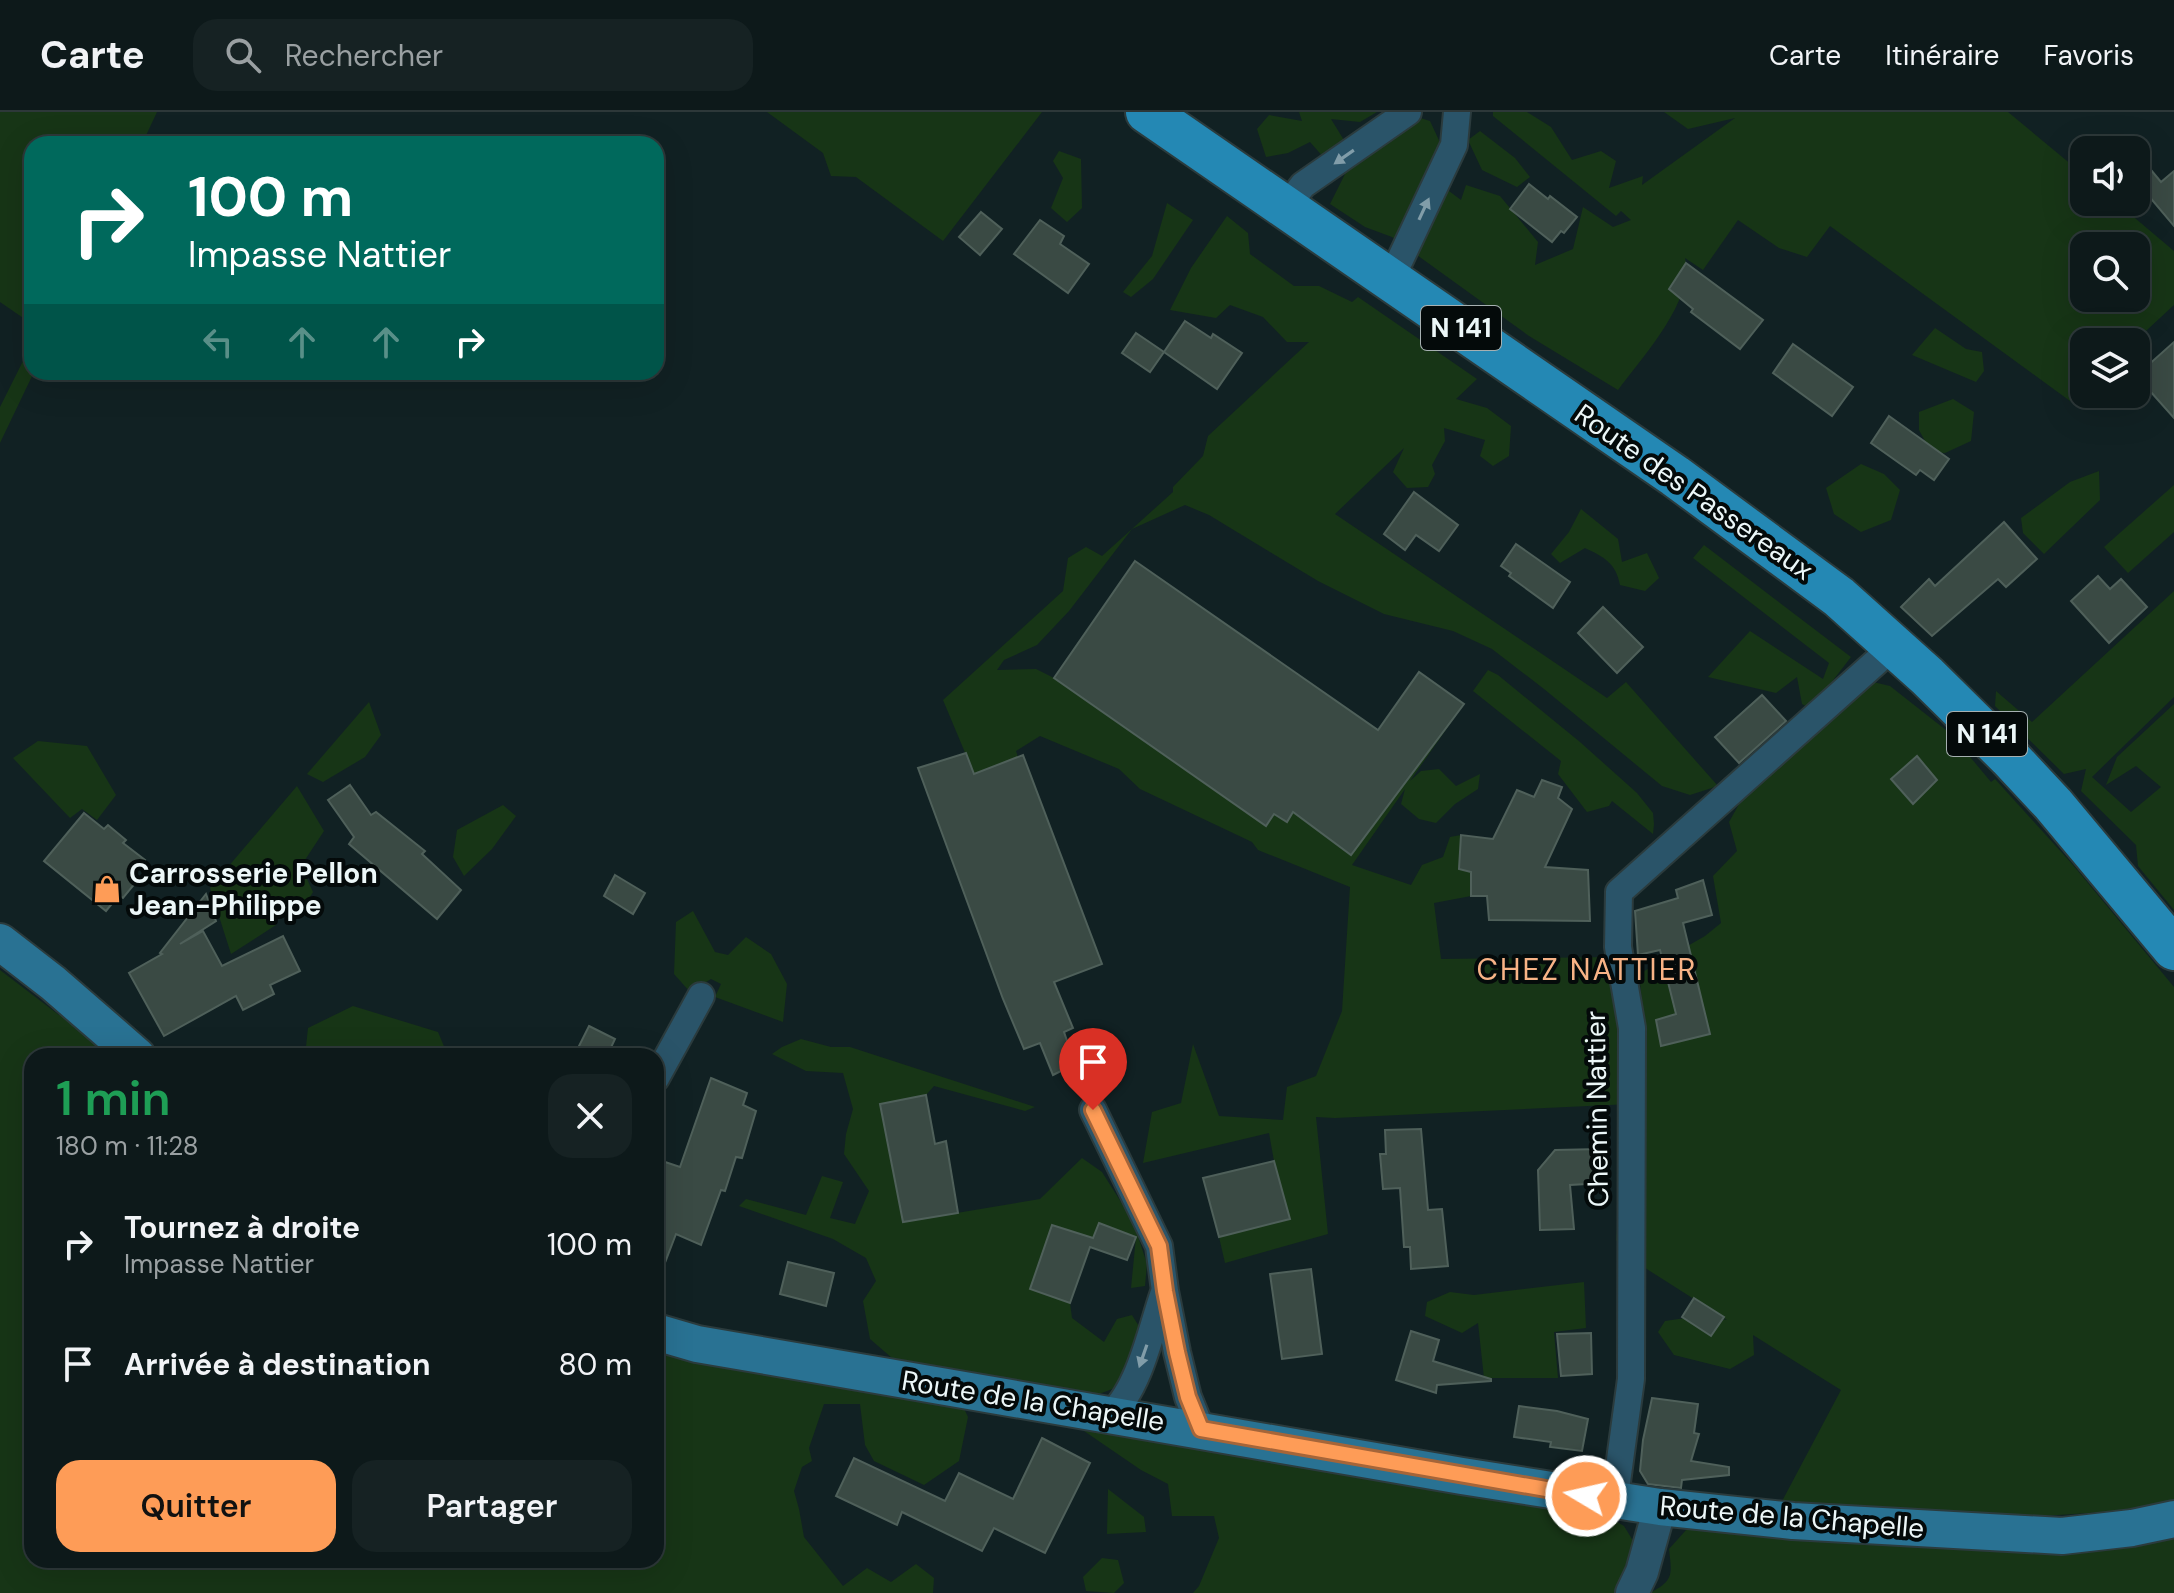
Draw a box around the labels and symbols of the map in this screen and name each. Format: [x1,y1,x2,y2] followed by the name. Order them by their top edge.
[1333,149,1355,165] one-way arrow
[1417,197,1431,220] one-way arrow
[1421,306,1501,350] road number: N 141
[1567,396,1821,588] street label: Route des Passereaux
[1947,712,2027,756] road number: N 141
[129,855,378,924] place label: Carrosserie Pellon Jean-Philippe
[92,874,122,904] shop icon: Carrosserie Pellon Jean-Philippe
[1477,950,1697,989] district label: CHEZ NATTIER
[1577,1010,1617,1208] street label: Chemin Nattier
[1059,1028,1127,1110] pin
[1136,1344,1148,1368] one-way arrow
[899,1362,1167,1440] street label: Route de la Chapelle
[1544,1454,1628,1538] position arrow
[1658,1487,1926,1547] street label: Route de la Chapelle

